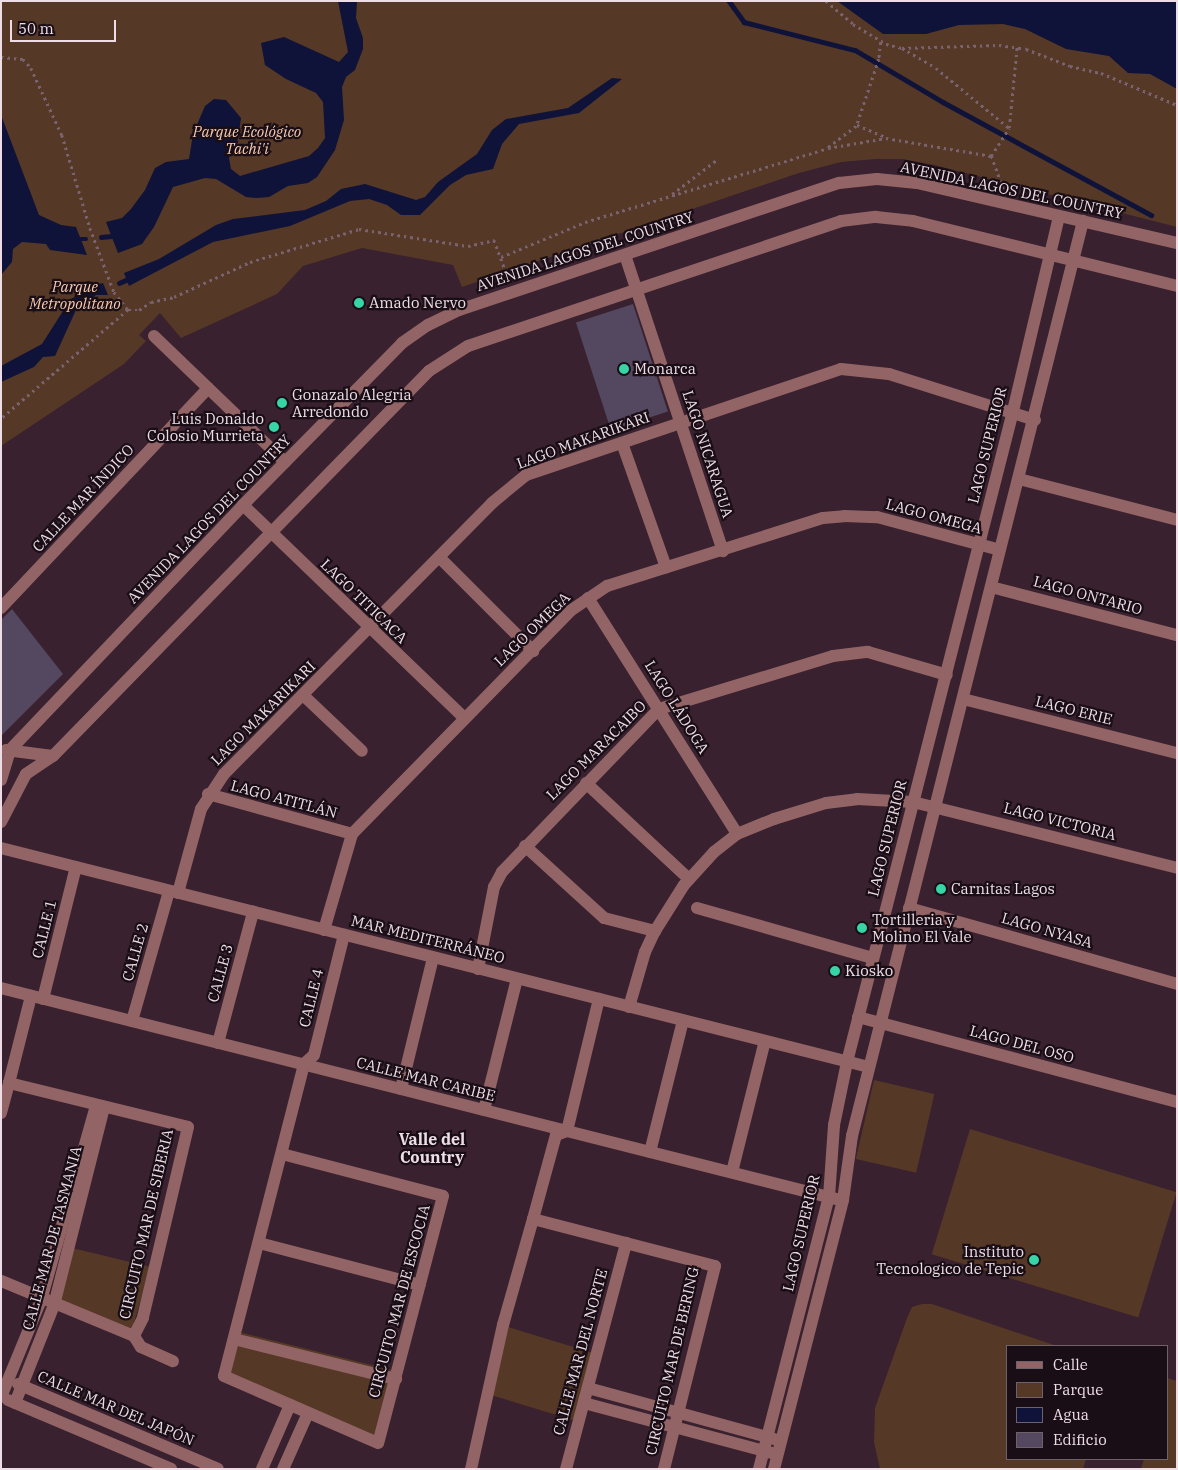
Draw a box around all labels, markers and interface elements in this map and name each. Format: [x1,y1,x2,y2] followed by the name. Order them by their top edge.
[12,10,119,42] scale bar
[18,19,54,38] text: 50 m
[193,122,301,157] park label: Parque Ecológico Tachi'i
[899,158,1125,222] street label: AVENIDA LAGOS DEL COUNTRY
[474,207,696,295] street label: AVENIDA LAGOS DEL COUNTRY
[29,277,121,312] park label: Parque Metropolitano
[369,294,466,312] place label: Amado Nervo
[353,297,365,309] marker: Amado Nervo
[634,360,696,378] place label: Monarca
[618,363,630,375] marker: Monarca
[292,385,412,420] place label: Gonazalo Alegria Arredondo
[964,385,1010,505] street label: LAGO SUPERIOR
[679,388,737,520] street label: LAGO NICARAGUA
[276,397,288,409] marker: Gonazalo Alegria Arredondo
[514,408,652,472] street label: LAGO MAKARIKARI
[147,409,264,444] place label: Luis Donaldo Colosio Murrieta
[268,421,280,433] marker: Luis Donaldo Colosio Murrieta
[124,431,294,607] street label: AVENIDA LAGOS DEL COUNTRY
[28,440,138,556] street label: CALLE MAR ÍNDICO
[884,495,984,537] street label: LAGO OMEGA
[317,555,411,647] street label: LAGO TITICACA
[1032,572,1144,618] street label: LAGO ONTARIO
[490,588,574,670] street label: LAGO OMEGA
[207,657,319,769] street label: LAGO MAKARIKARI
[641,657,713,757] street label: LAGO LÁDOGA
[1034,692,1114,728] street label: LAGO ERIE
[542,696,650,804] street label: LAGO MARACAIBO
[229,776,339,822] street label: LAGO ATITLÁN
[864,778,910,898] street label: LAGO SUPERIOR
[1002,798,1118,844] street label: LAGO VICTORIA
[951,880,1055,898] place label: Carnitas Lagos
[935,883,947,895] marker: Carnitas Lagos
[28,898,60,960] street label: CALLE 1
[999,908,1095,952] street label: LAGO NYASA
[872,910,972,945] place label: Tortilleria y Molino El Vale
[349,911,507,967] street label: MAR MEDITERRÁNEO
[118,921,152,983] street label: CALLE 2
[856,922,868,934] marker: Tortilleria y Molino El Vale
[204,942,236,1004] street label: CALLE 3
[845,962,893,980] place label: Kiosko
[829,965,841,977] marker: Kiosko
[295,967,327,1029] street label: CALLE 4
[968,1021,1076,1067] street label: LAGO DEL OSO
[355,1053,497,1105] street label: CALLE MAR CARIBE
[115,1127,177,1321] street label: CIRCUITO MAR DE SIBERIA
[399,1129,465,1167] district label: Valle del Country
[19,1144,85,1332] street label: CALLE MAR DE TASMANIA
[779,1173,823,1293] street label: LAGO SUPERIOR
[365,1202,433,1400] street label: CIRCUITO MAR DE ESCOCIA
[876,1242,1024,1277] place label: Instituto Tecnologico de Tepic
[1028,1254,1040,1266] marker: Instituto Tecnologico de Tepic
[642,1265,702,1457] street label: CIRCUITO MAR DE BERING
[549,1267,611,1437] street label: CALLE MAR DEL NORTE
[1006,1345,1168,1460] legend
[1053,1355,1088,1374] text: Calle
[35,1367,197,1449] street label: CALLE MAR DEL JAPÓN
[1053,1380,1103,1399] text: Parque
[1053,1405,1089,1424] text: Agua
[1053,1430,1107,1449] text: Edificio

